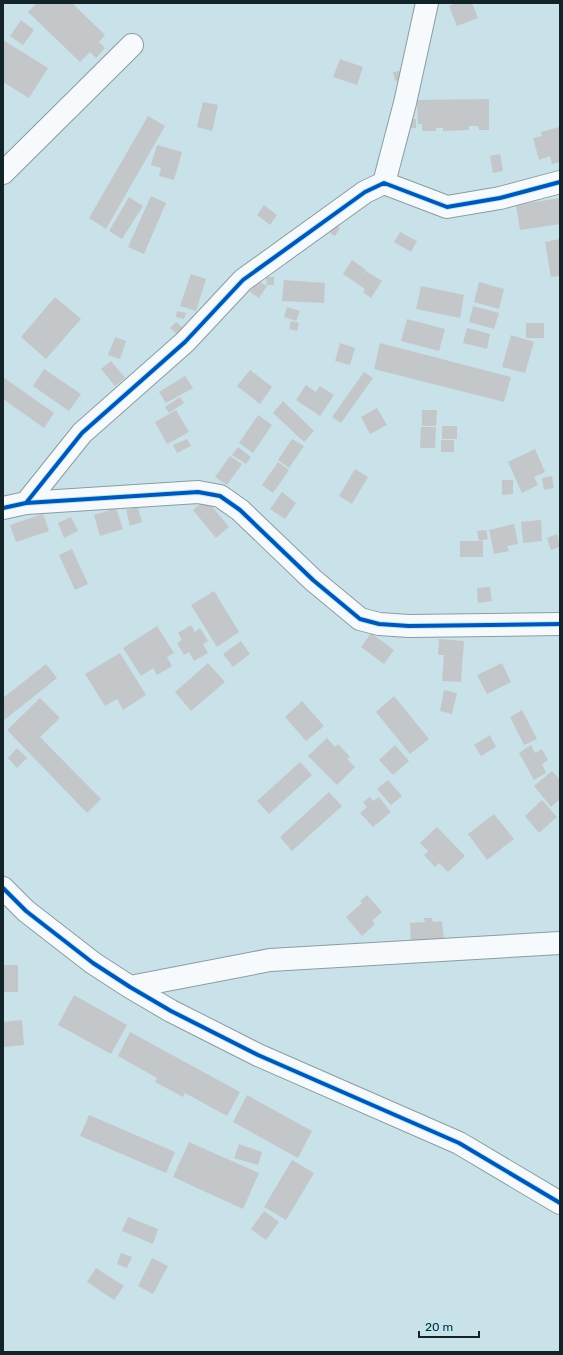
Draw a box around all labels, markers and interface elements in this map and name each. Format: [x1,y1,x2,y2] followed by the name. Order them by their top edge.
[419,1313,479,1339] scale bar
[425,1320,453,1334] text: 20 m

